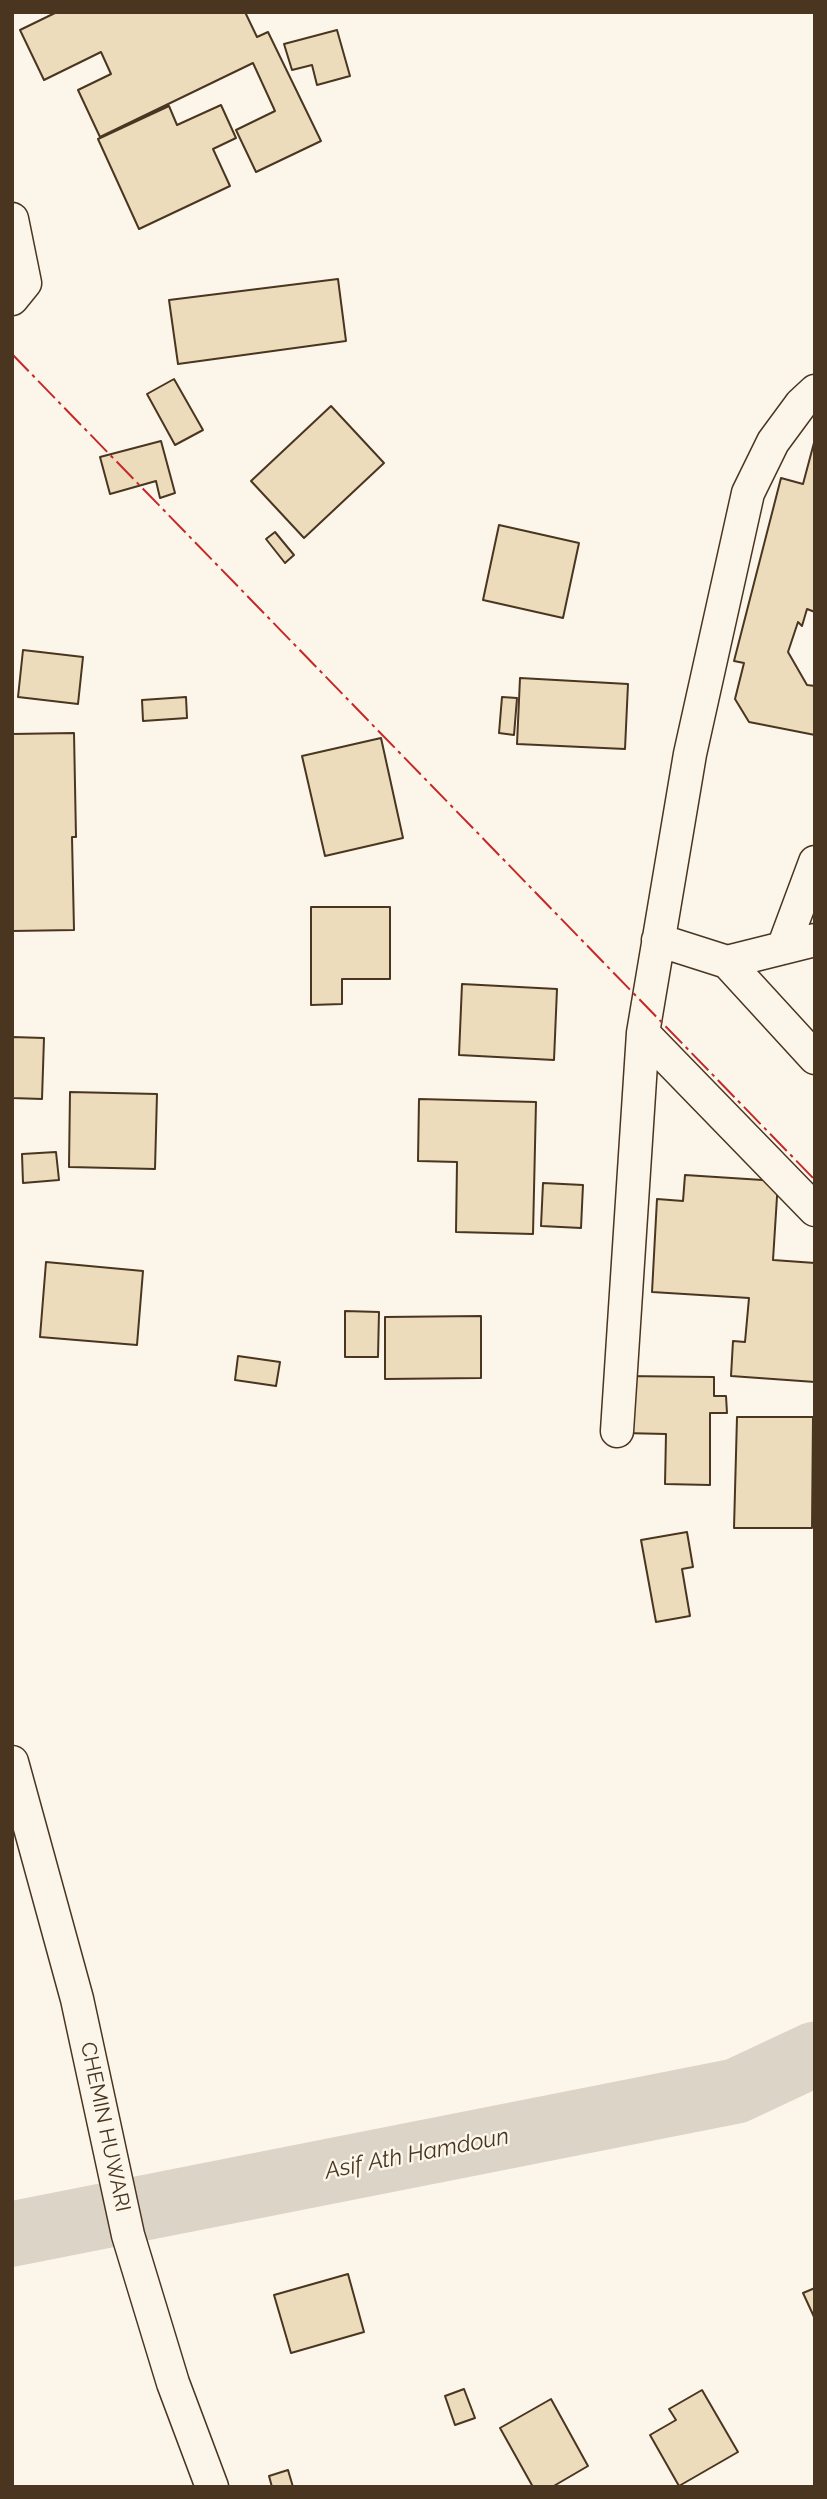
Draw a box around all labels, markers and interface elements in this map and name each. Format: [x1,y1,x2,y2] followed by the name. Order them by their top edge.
[75,2040,135,2214] street label: CHEMIN HUWARI
[323,2123,511,2185] water label: Asif Ath Hamdoun

